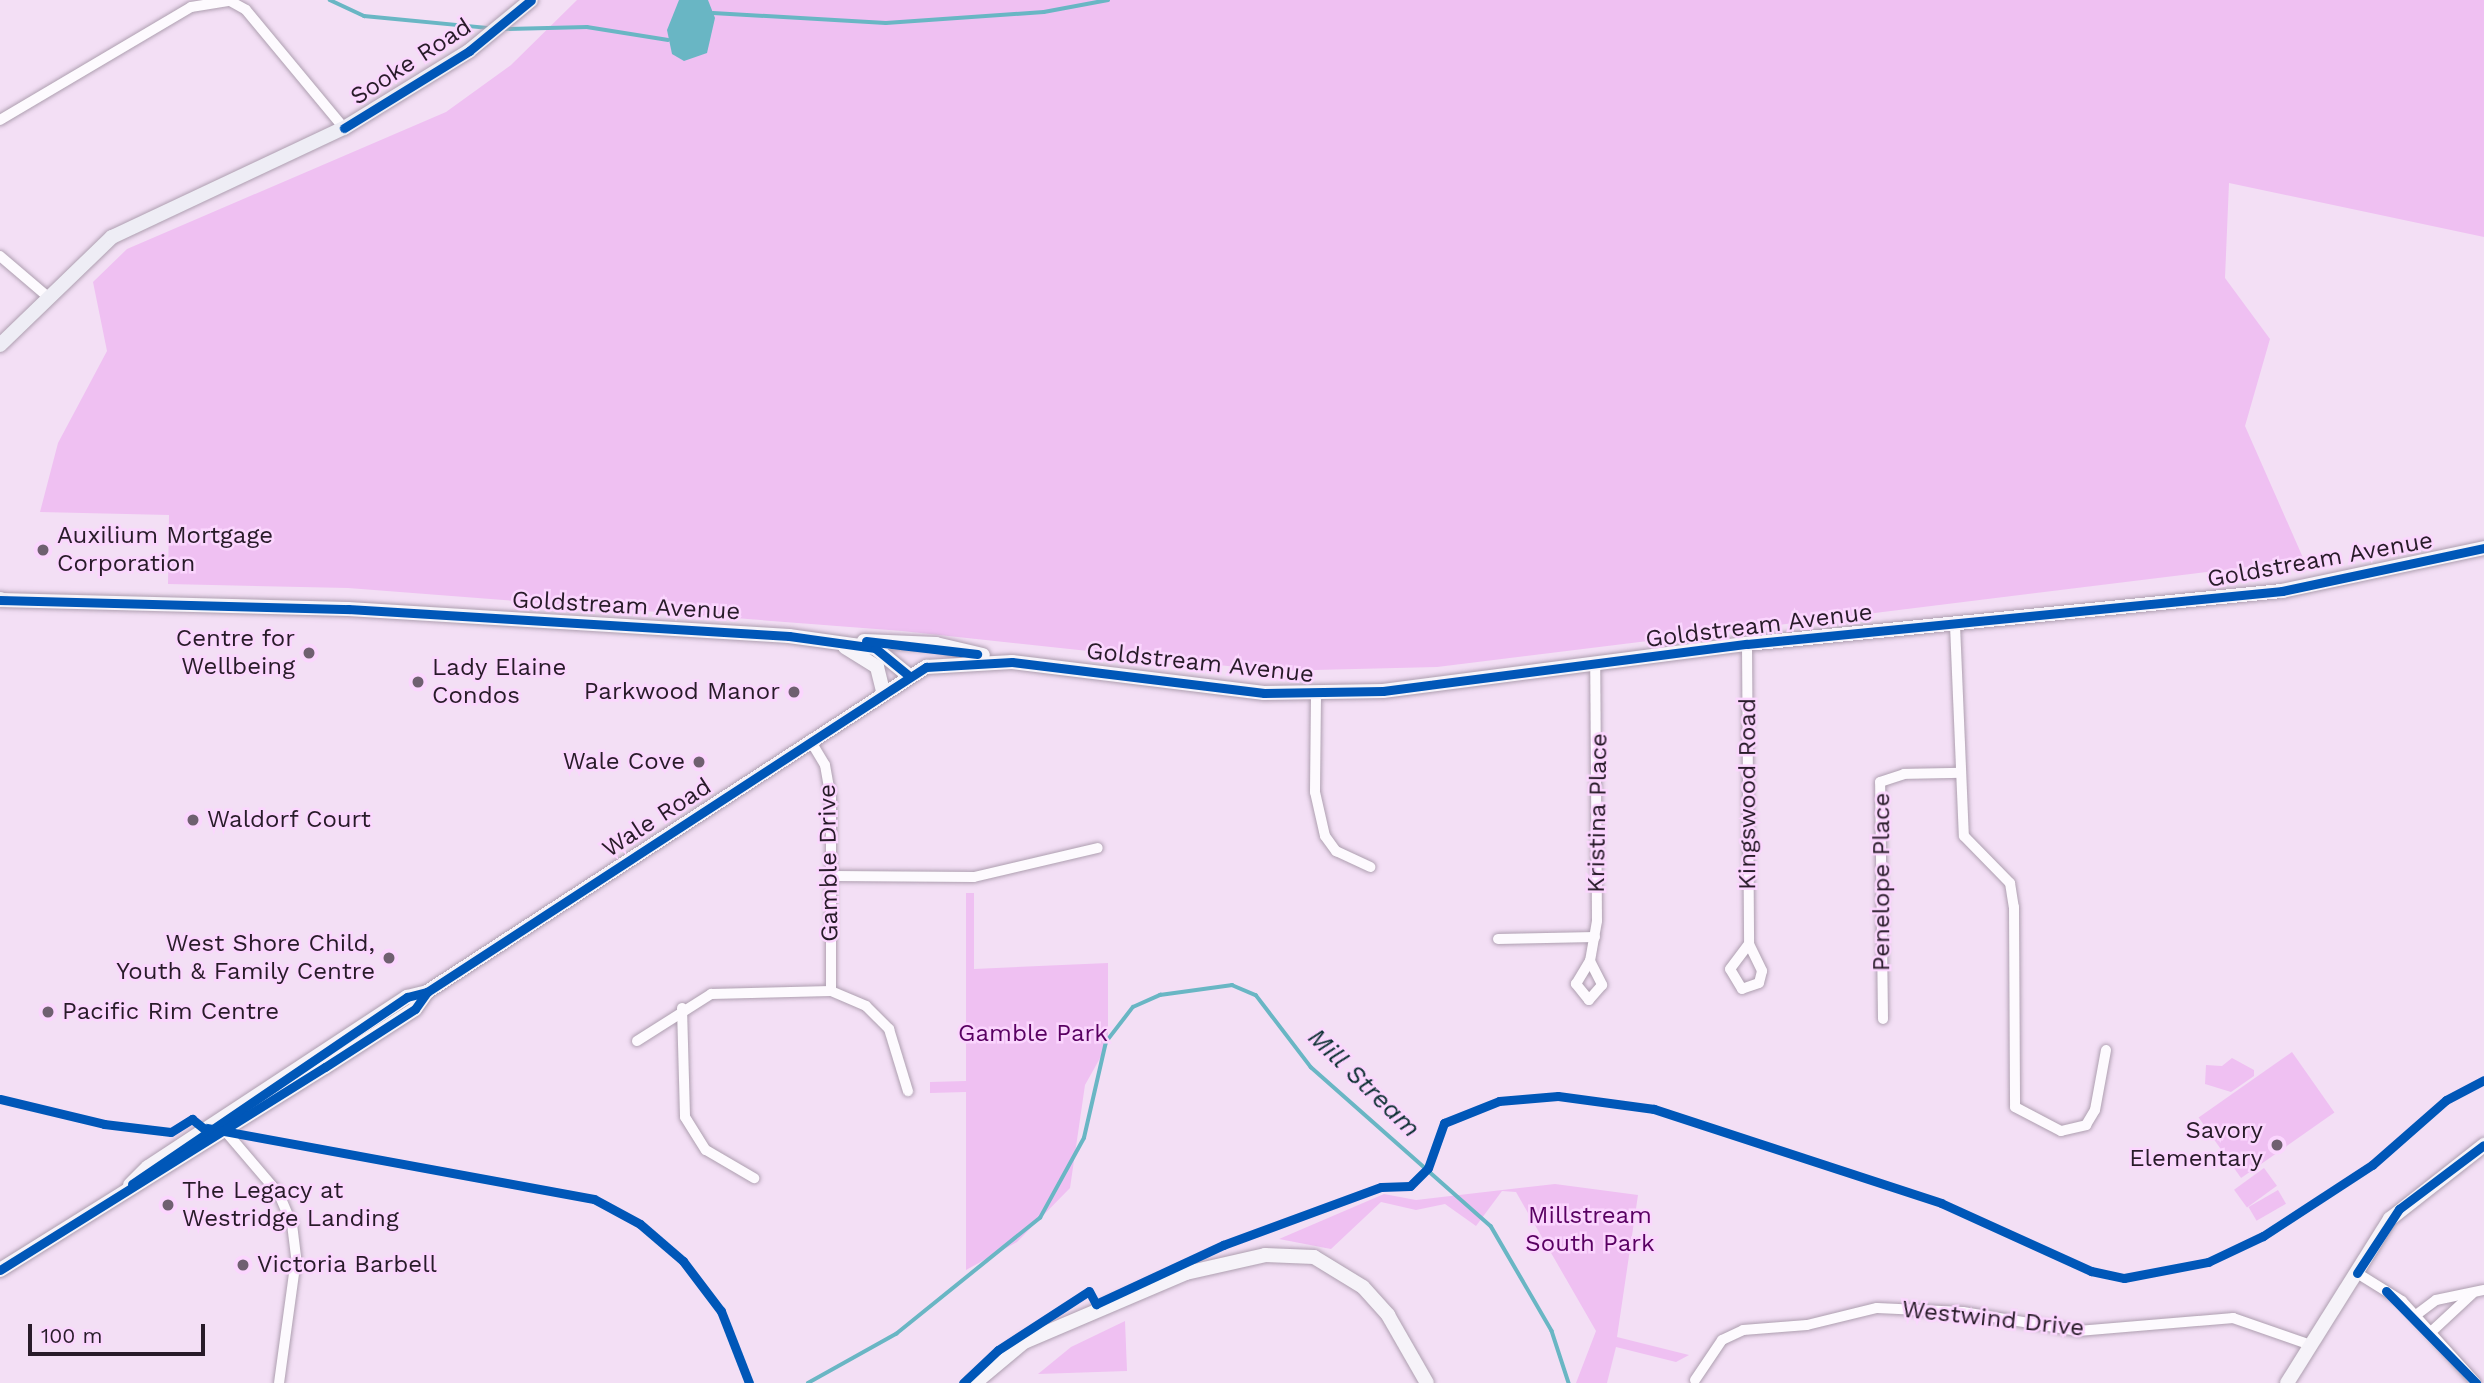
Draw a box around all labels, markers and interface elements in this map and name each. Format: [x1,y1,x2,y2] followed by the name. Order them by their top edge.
[345,12,477,112] street label: Sooke Road
[57,522,273,578] place label: Auxilium Mortgage Corporation
[2204,526,2436,594] street label: Goldstream Avenue
[35,542,51,558] marker: Auxilium Mortgage Corporation
[511,586,741,626] street label: Goldstream Avenue
[1643,598,1875,654] street label: Goldstream Avenue
[175,625,295,681] place label: Centre for Wellbeing
[1084,637,1316,689] street label: Goldstream Avenue
[301,645,317,661] marker: Centre for Wellbeing
[432,654,567,710] place label: Lady Elaine Condos
[410,674,426,690] marker: Lady Elaine Condos
[584,678,780,706] place label: Parkwood Manor
[786,684,802,700] marker: Parkwood Manor
[1734,698,1762,890] street label: Kingswood Road
[1582,733,1614,893] street label: Kristina Place
[563,748,685,776] place label: Wale Cove
[691,754,707,770] marker: Wale Cove
[597,772,717,864] street label: Wale Road
[813,784,845,942] street label: Gamble Drive
[1868,793,1896,971] street label: Penelope Place
[207,806,372,834] place label: Waldorf Court
[185,812,201,828] marker: Waldorf Court
[116,930,375,986] place label: West Shore Child, Youth & Family Centre
[381,950,397,966] marker: West Shore Child, Youth & Family Centre
[62,998,279,1026] place label: Pacific Rim Centre
[40,1004,56,1020] marker: Pacific Rim Centre
[958,1020,1108,1048] park label: Gamble Park
[1301,1022,1427,1144] water label: Mill Stream
[2129,1117,2263,1173] place label: Savory Elementary
[2269,1137,2285,1153] marker: Savory Elementary
[182,1177,399,1233] place label: The Legacy at Westridge Landing
[160,1197,176,1213] marker: The Legacy at Westridge Landing
[1525,1202,1655,1258] park label: Millstream South Park
[257,1251,437,1279] place label: Victoria Barbell
[235,1257,251,1273] marker: Victoria Barbell
[1900,1295,2086,1343] street label: Westwind Drive
[32,1310,208,1354] scale bar
[41,1323,103,1348] text: 100 m

